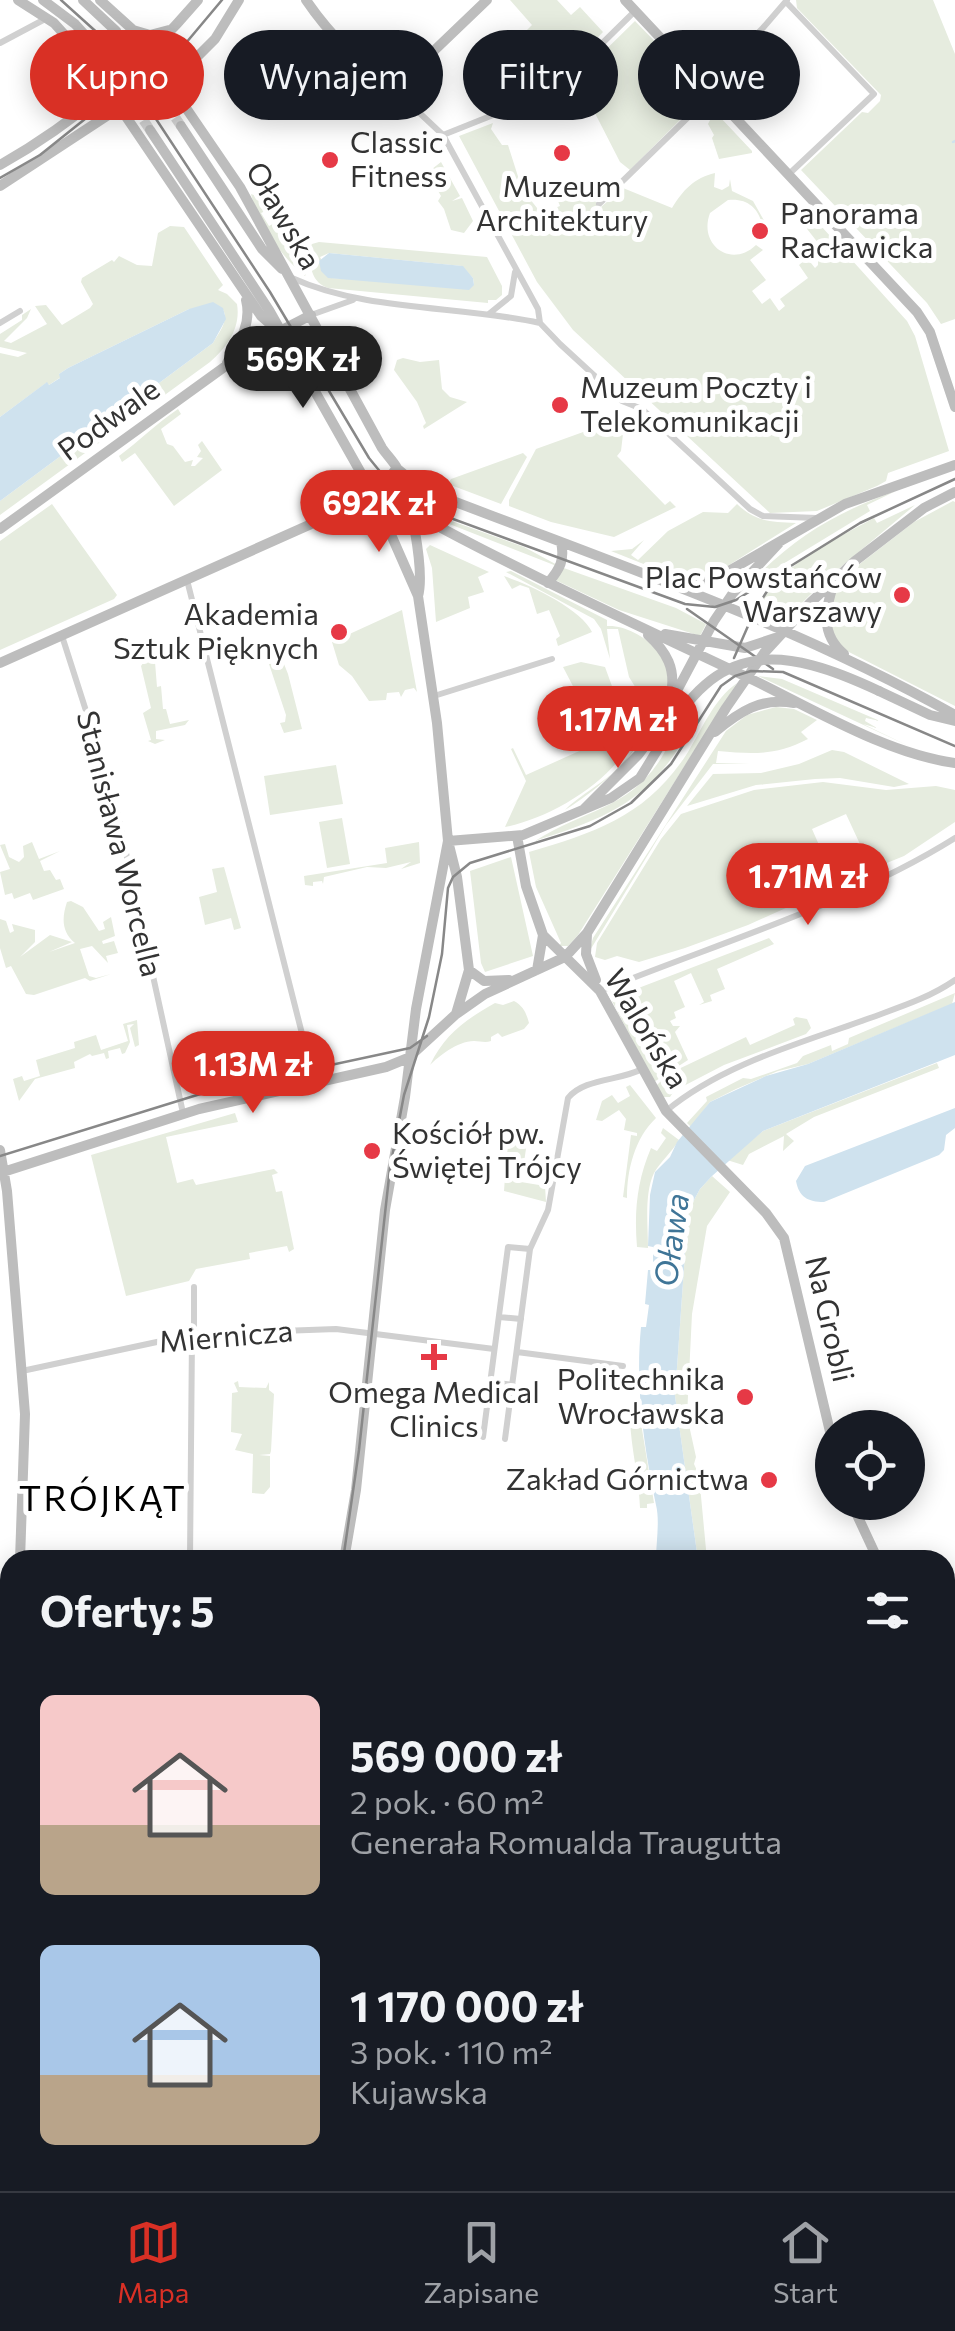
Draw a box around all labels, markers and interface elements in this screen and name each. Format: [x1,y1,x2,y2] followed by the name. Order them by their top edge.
[30,30,204,120] chip: Kupno
[224,30,443,120] chip: Wynajem
[463,30,618,120] chip: Filtry
[638,30,800,120] chip: Nowe
[350,122,448,193] place label: Classic Fitness
[551,142,573,164] marker: Muzeum Architektury
[319,149,341,171] marker: Classic Fitness
[240,154,331,275] street label: Oławska
[476,166,648,237] place label: Muzeum Architektury
[780,193,933,264] place label: Panorama Racławicka
[749,220,771,242] marker: Panorama Racławicka
[211,326,395,411] pin: 569K zł
[246,338,360,378] text: 569K zł
[580,367,812,438] place label: Muzeum Poczty i Telekomunikacji
[50,369,165,467] street label: Podwale
[549,394,571,416] marker: Muzeum Poczty i Telekomunikacji
[287,470,471,555] pin: 692K zł
[322,482,436,522] text: 692K zł
[645,557,882,628] place label: Plac Powstańców Warszawy
[891,584,913,606] marker: Plac Powstańców Warszawy
[113,594,319,665] place label: Akademia Sztuk Pięknych
[328,621,350,643] marker: Akademia Sztuk Pięknych
[515,686,721,771] pin: 1.17M zł
[559,698,677,738] text: 1.17M zł
[70,707,172,980] street label: Stanisława Worcella
[705,843,911,928] pin: 1.71M zł
[748,855,868,895] text: 1.71M zł
[598,961,698,1094] street label: Walońska
[150,1031,356,1116] pin: 1.13M zł
[194,1043,312,1083] text: 1.13M zł
[392,1113,582,1184] place label: Kościół pw. Świętej Trójcy
[361,1140,383,1162] marker: Kościół pw. Świętej Trójcy
[644,1190,696,1289] water label: Oława
[799,1252,864,1385] street label: Na Grobli
[157,1310,294,1359] street label: Miernicza
[421,1344,447,1370] marker: Omega Medical Clinics
[557,1359,725,1430] place label: Politechnika Wrocławska
[328,1372,540,1443] place label: Omega Medical Clinics
[734,1386,756,1408] marker: Politechnika Wrocławska
[815,1410,925,1520] map controls
[815,1410,925,1520] button: locate
[506,1459,749,1496] place label: Zakład Górnictwa
[758,1469,780,1491] marker: Zakład Górnictwa
[19,1475,187,1518] district label: TRÓJKĄT
[860,1583,915,1638] icon: filters
[40,1584,215,1636] text: Oferty: 5
[350,1729,562,1781] text: 569 000 zł
[120,1735,240,1855] icon: home
[350,1781,544,1821] text: 2 pok. · 60 m²
[350,1821,782,1861] text: Generała Romualda Traugutta
[350,1979,583,2031] text: 1 170 000 zł
[120,1985,240,2105] icon: home
[350,2031,552,2071] text: 3 pok. · 110 m²
[350,2071,488,2111] text: Kujawska
[117,2215,189,2309] tab: Mapa
[424,2215,539,2309] tab: Zapisane
[773,2215,838,2309] tab: Start

